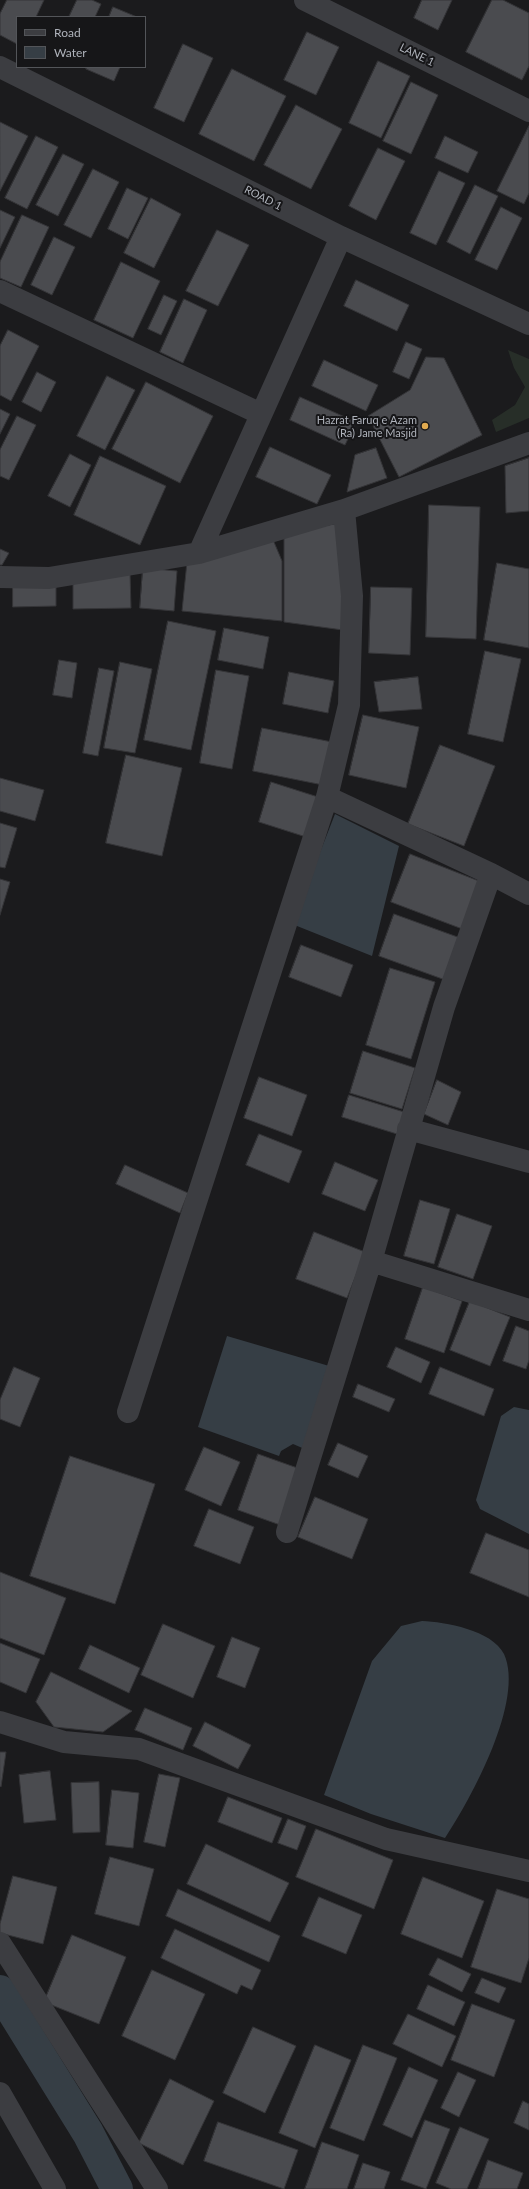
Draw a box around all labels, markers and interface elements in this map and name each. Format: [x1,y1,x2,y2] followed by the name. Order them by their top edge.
[16,16,146,68] legend
[54,25,81,40] text: Road
[397,41,437,69] street label: LANE 1
[54,45,87,60] text: Water
[242,183,284,213] street label: ROAD 1
[317,413,417,439] place label: Hazrat Faruq e Azam (Ra) Jame Masjid
[420,421,430,431] marker: Hazrat Faruq e Azam (Ra) Jame Masjid

